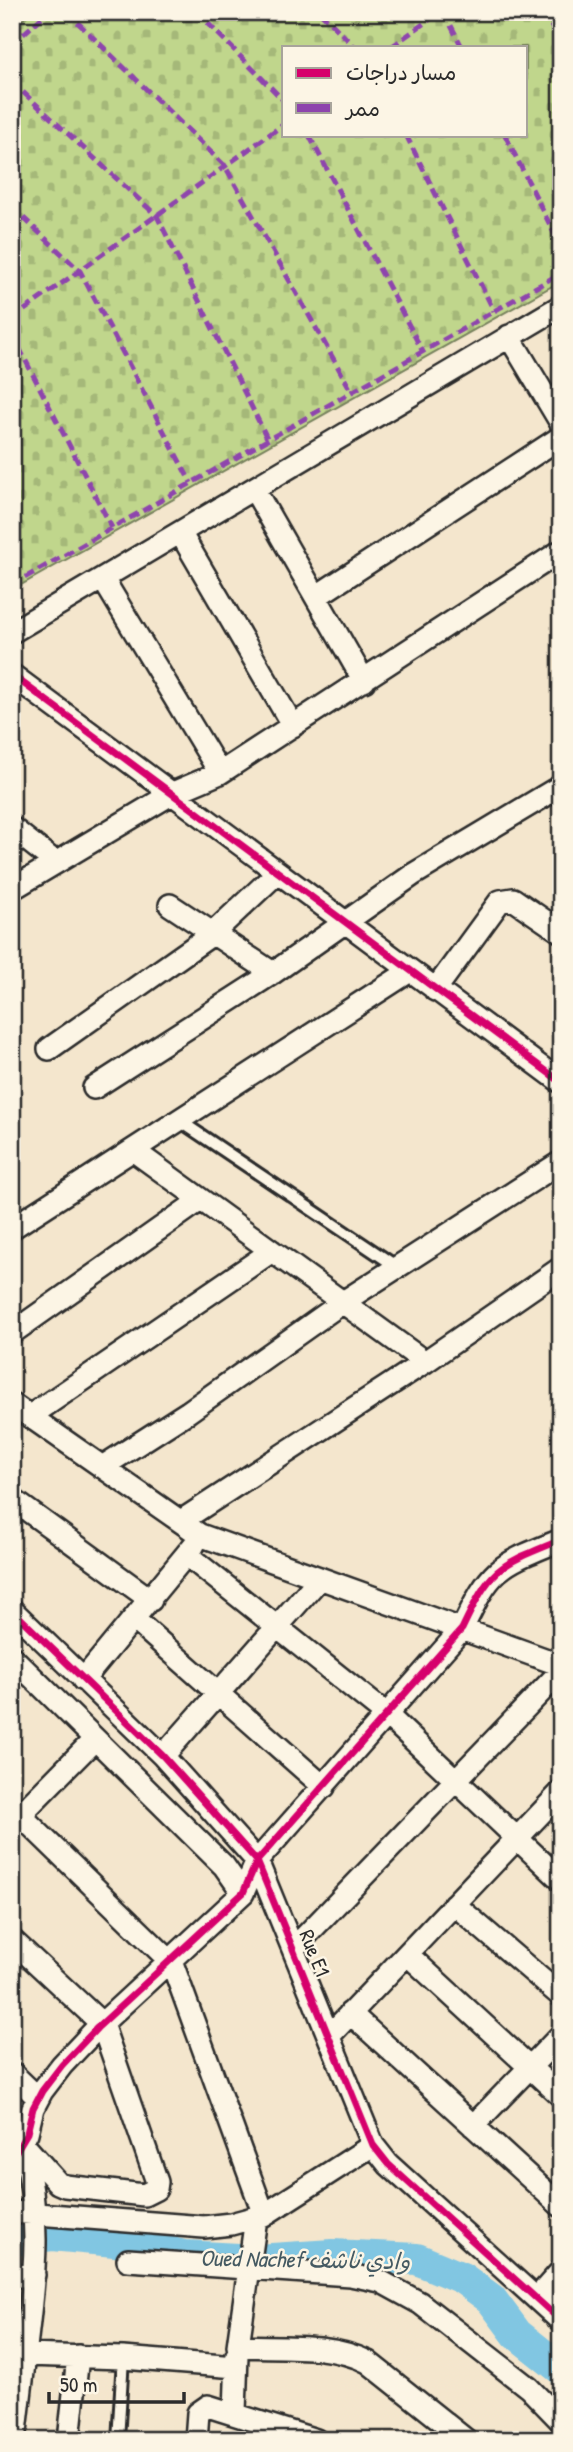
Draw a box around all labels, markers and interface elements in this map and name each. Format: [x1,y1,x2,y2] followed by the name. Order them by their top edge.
[282,46,528,136] legend
[346,58,456,87] text: مسار دراجات
[344,94,380,123] text: ممر
[293,1925,337,1981] street label: Rue E1
[200,2242,411,2278] water label: Oued Nachef وادي ناشف
[49,2361,184,2405] scale bar
[60,2370,97,2399] text: 50 m

